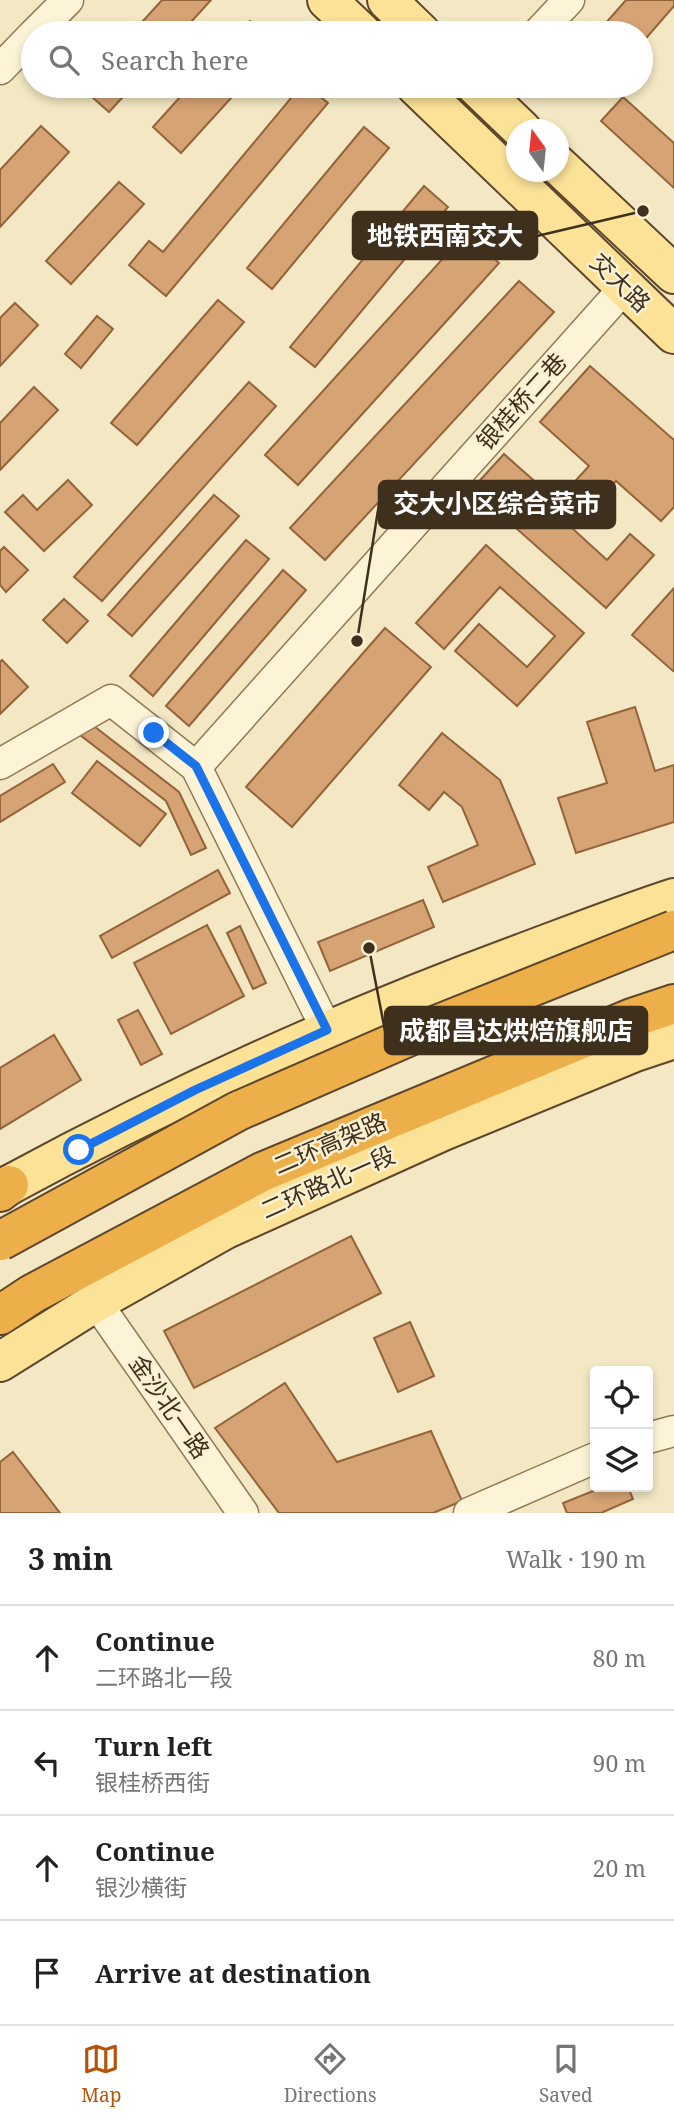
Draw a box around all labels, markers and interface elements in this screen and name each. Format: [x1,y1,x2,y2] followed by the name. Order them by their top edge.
[21,21,653,98] search box
[45,41,83,79] icon: search
[101,42,249,78] text: Search here
[506,119,569,182] north arrow
[353,212,537,259] callout: 地铁西南交大
[367,217,523,253] text: 地铁西南交大
[584,245,658,319] street label: 交大路
[468,345,573,457] street label: 银桂桥二巷
[379,481,615,528] callout: 交大小区综合菜市
[393,485,601,521] text: 交大小区综合菜市
[138,717,169,748] route end
[385,1007,647,1054] callout: 成都昌达烘焙旗舰店
[399,1012,633,1048] text: 成都昌达烘焙旗舰店
[268,1104,391,1181] street label: 二环高架路
[63,1134,94,1165] route start
[255,1137,400,1226] street label: 二环路北一段
[122,1348,218,1465] street label: 金沙北一路
[590,1366,653,1492] map controls
[590,1366,653,1429] button: locate
[590,1429,653,1492] button: layers
[28,1538,113,1579] text: 3 min
[506,1543,646,1575] text: Walk · 190 m
[95,1623,215,1659] text: Continue
[28,1639,66,1677] icon: ahead
[593,1642,646,1674] text: 80 m
[95,1661,233,1693] text: 二环路北一段
[95,1728,212,1764] text: Turn left
[28,1744,66,1782] icon: left
[593,1747,646,1779] text: 90 m
[95,1766,210,1798] text: 银桂桥西街
[95,1833,215,1869] text: Continue
[28,1849,66,1887] icon: ahead
[593,1852,646,1884] text: 20 m
[95,1871,187,1903] text: 银沙横街
[28,1954,66,1992] icon: arrive
[95,1955,371,1991] text: Arrive at destination
[81,2040,121,2108] tab: Map
[284,2040,377,2108] tab: Directions
[539,2040,593,2108] tab: Saved

